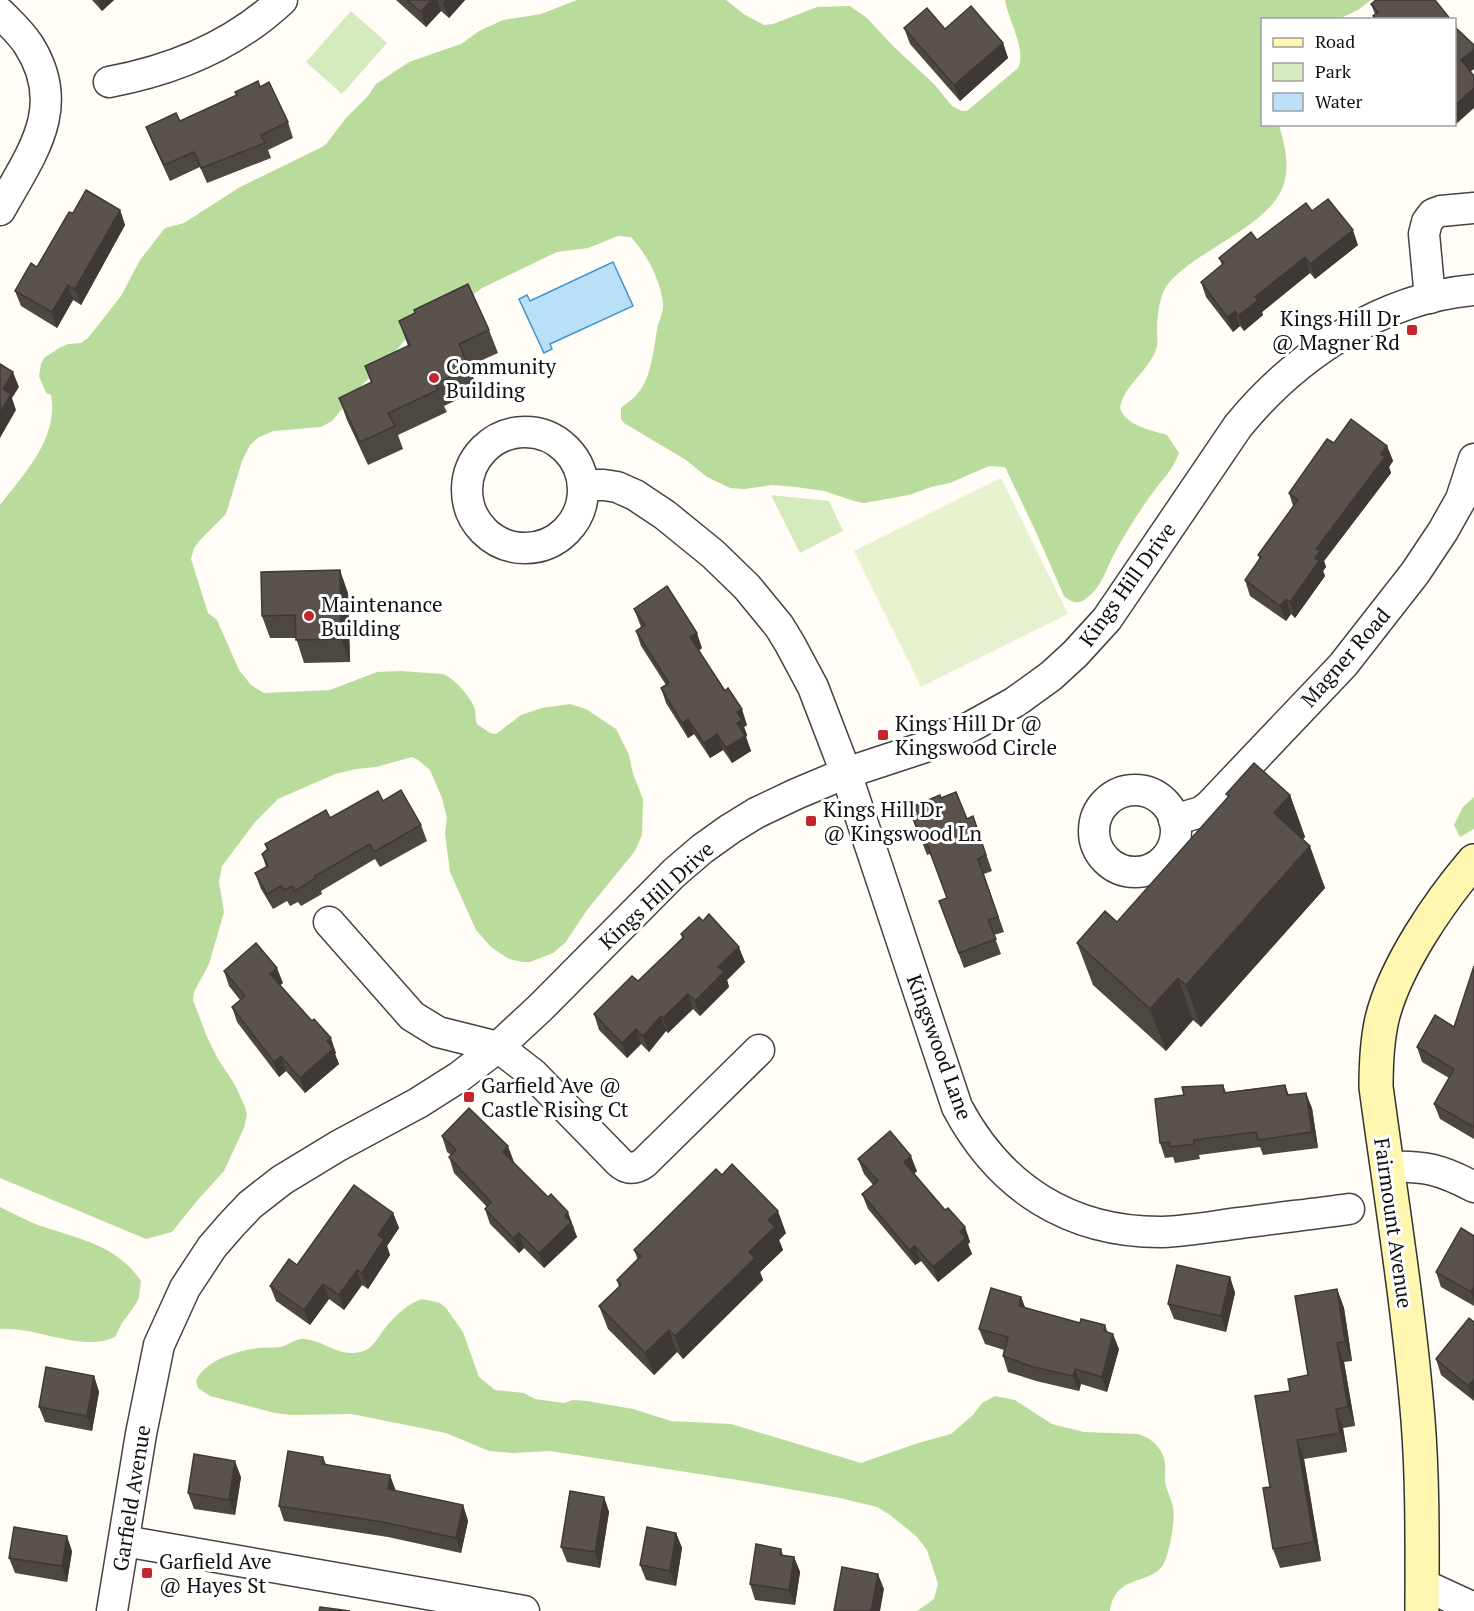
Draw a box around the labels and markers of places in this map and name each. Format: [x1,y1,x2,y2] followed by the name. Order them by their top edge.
[1271,304,1400,356] place label: Kings Hill Dr @ Magner Rd
[1405,323,1419,337] marker: Kings Hill Dr @ Magner Rd
[446,352,556,404] place label: Community Building
[427,371,441,385] marker: Community Building
[321,590,443,642] place label: Maintenance Building
[302,609,316,623] marker: Maintenance Building
[895,709,1057,761] place label: Kings Hill Dr @ Kingswood Circle
[876,728,890,742] marker: Kings Hill Dr @ Kingswood Circle
[823,795,982,847] place label: Kings Hill Dr @ Kingswood Ln
[804,814,818,828] marker: Kings Hill Dr @ Kingswood Ln
[481,1071,629,1123] place label: Garfield Ave @ Castle Rising Ct
[462,1090,476,1104] marker: Garfield Ave @ Castle Rising Ct
[159,1547,272,1599] place label: Garfield Ave @ Hayes St
[140,1566,154,1580] marker: Garfield Ave @ Hayes St

